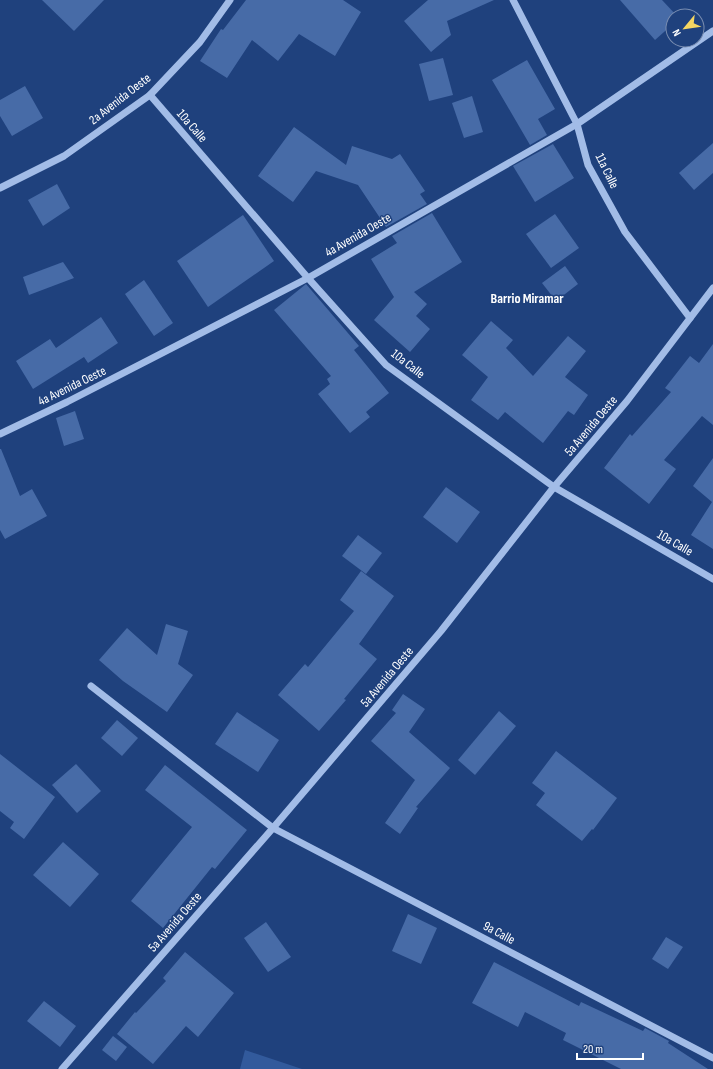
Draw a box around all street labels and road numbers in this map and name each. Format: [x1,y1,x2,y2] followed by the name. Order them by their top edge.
[86,70,154,128] street label: 2a Avenida Oeste
[173,106,211,146] street label: 10a Calle
[592,151,622,191] street label: 11a Calle
[322,210,394,260] street label: 4a Avenida Oeste
[388,346,428,382] street label: 10a Calle
[35,363,109,409] street label: 4a Avenida Oeste
[561,393,621,459] street label: 5a Avenida Oeste
[654,526,696,560] street label: 10a Calle
[357,644,417,710] street label: 5a Avenida Oeste
[145,889,205,955] street label: 5a Avenida Oeste
[480,918,518,948] street label: 9a Calle

